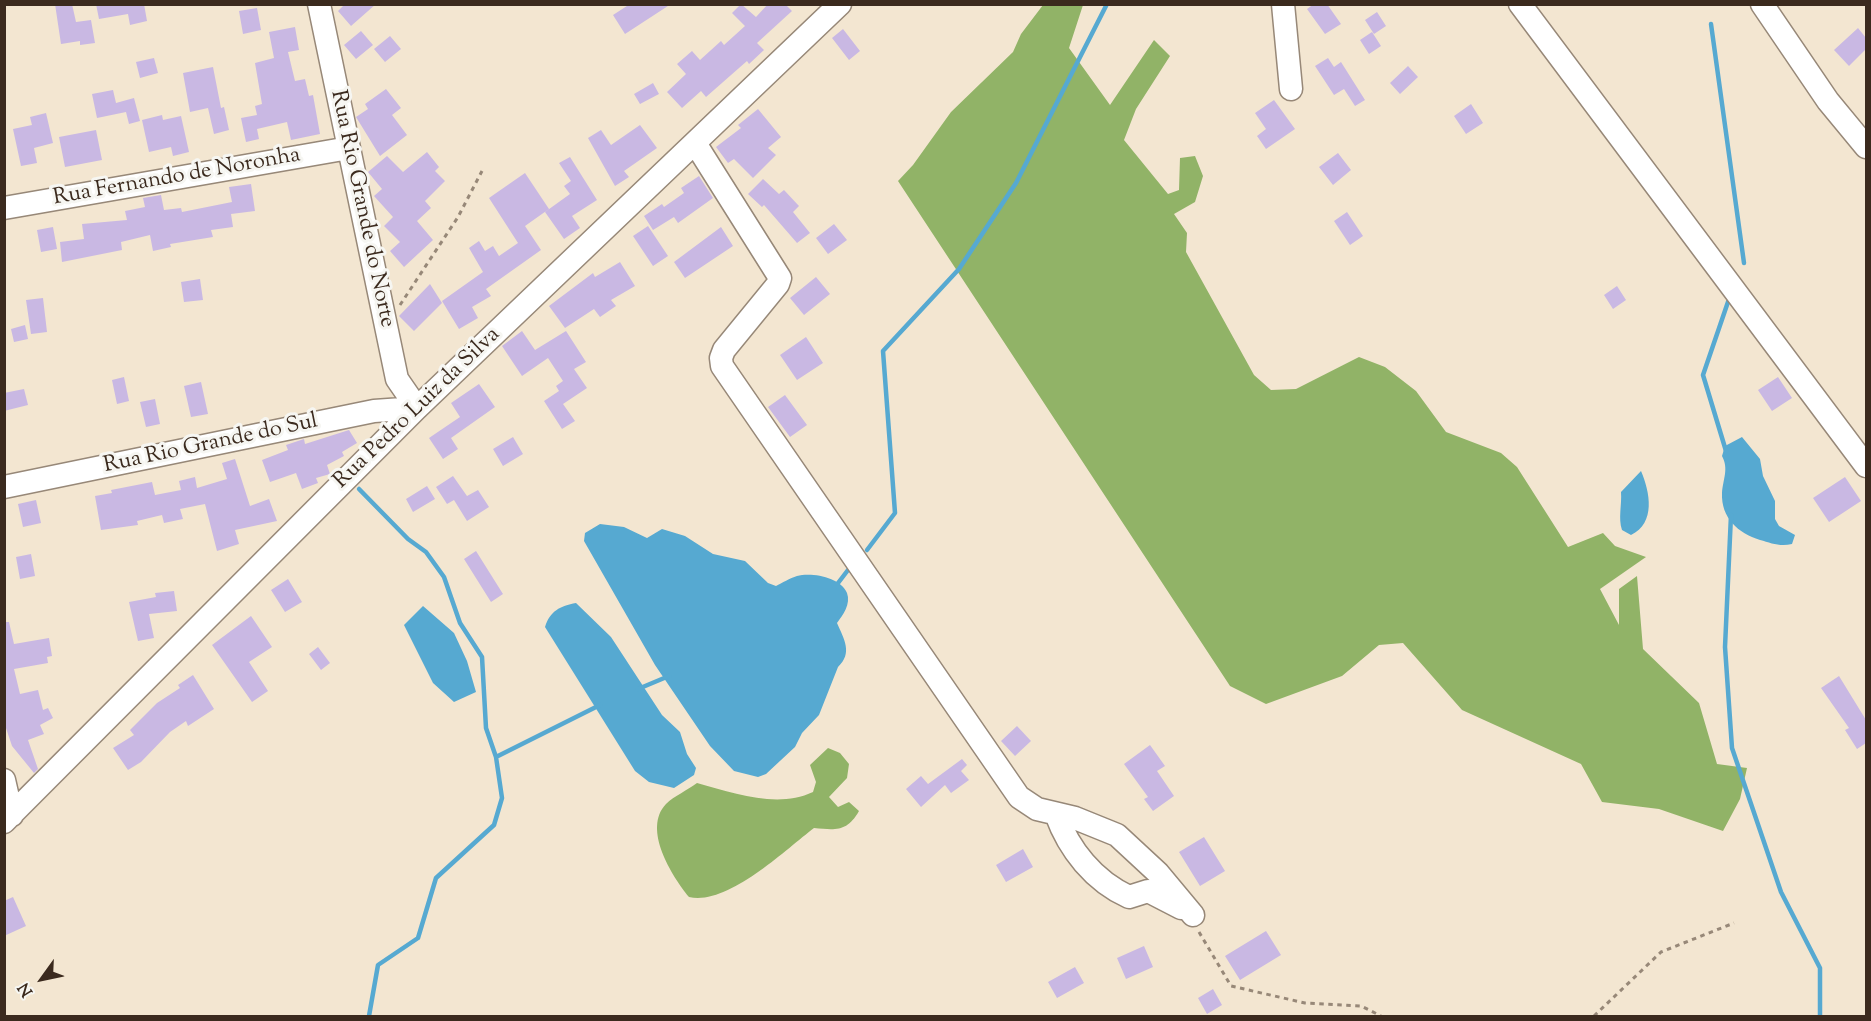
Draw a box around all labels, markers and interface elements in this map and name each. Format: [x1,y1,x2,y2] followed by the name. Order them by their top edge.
[323,88,399,330] street label: Rua Rio Grande do Norte
[51,143,303,213] street label: Rua Fernando de Noronha
[329,323,507,495] street label: Rua Pedro Luiz da Silva
[101,409,321,481] street label: Rua Rio Grande do Sul
[12,949,72,1009] north arrow
[13,977,40,1001] text: N

